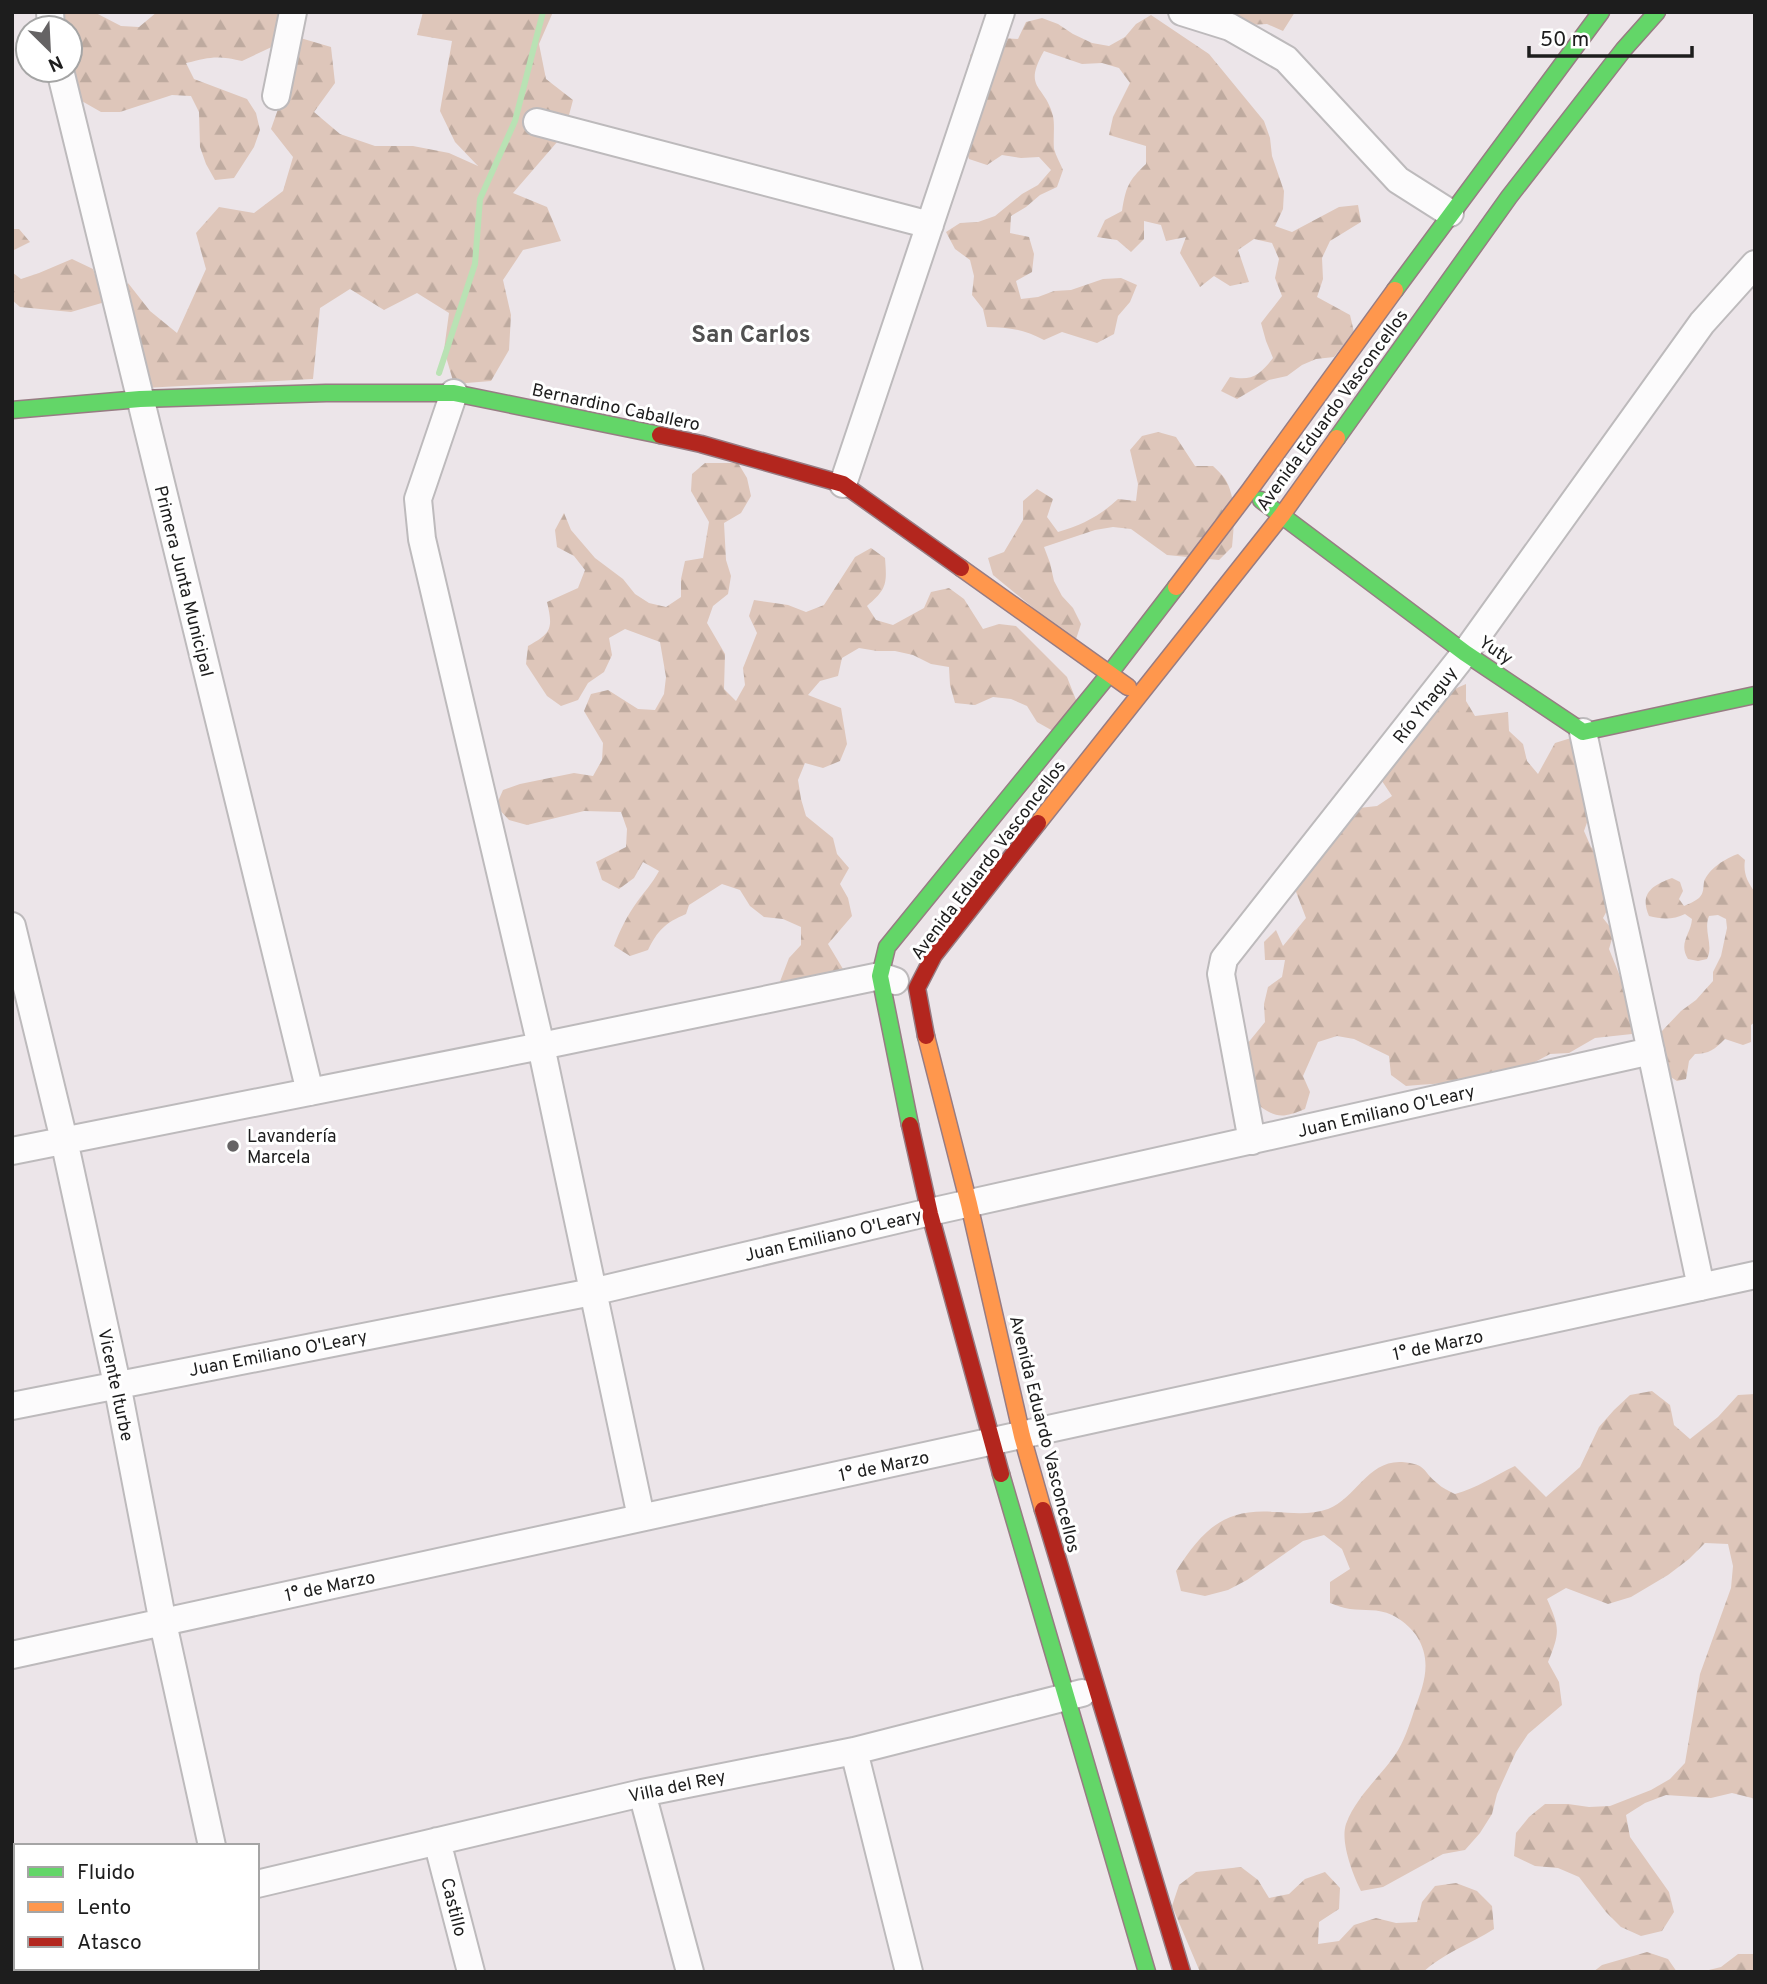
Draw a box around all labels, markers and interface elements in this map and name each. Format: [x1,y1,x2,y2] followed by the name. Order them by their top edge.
[14,14,84,84] north arrow
[1529,14,1692,58] scale bar
[1540,27,1589,54] text: 50 m
[44,49,66,76] text: N
[1252,306,1414,516] street label: Avenida Eduardo Vasconcellos
[691,321,811,351] district label: San Carlos
[529,379,702,438] street label: Bernardino Caballero
[148,483,217,679] street label: Primera Junta Municipal
[1474,631,1517,671] street label: Yuty
[1389,663,1463,749] street label: Río Yhaguy
[907,757,1072,965] street label: Avenida Eduardo Vasconcellos
[1295,1081,1477,1144] street label: Juan Emiliano O'Leary
[247,1126,336,1170] place label: Lavandería Marcela
[225,1138,241,1154] marker: Lavandería Marcela
[742,1205,924,1268] street label: Juan Emiliano O'Leary
[1003,1313,1084,1555] street label: Avenida Eduardo Vasconcellos
[187,1326,370,1383] street label: Juan Emiliano O'Leary
[1391,1326,1486,1367] street label: 1° de Marzo
[91,1327,138,1444] street label: Vicente Iturbe
[837,1447,932,1488] street label: 1° de Marzo
[283,1567,378,1608] street label: 1° de Marzo
[627,1766,728,1809] street label: Villa del Rey
[14,1844,259,1970] legend
[77,1860,135,1887] text: Fluido
[434,1876,471,1939] street label: Castillo
[77,1895,131,1922] text: Lento
[77,1930,142,1957] text: Atasco

